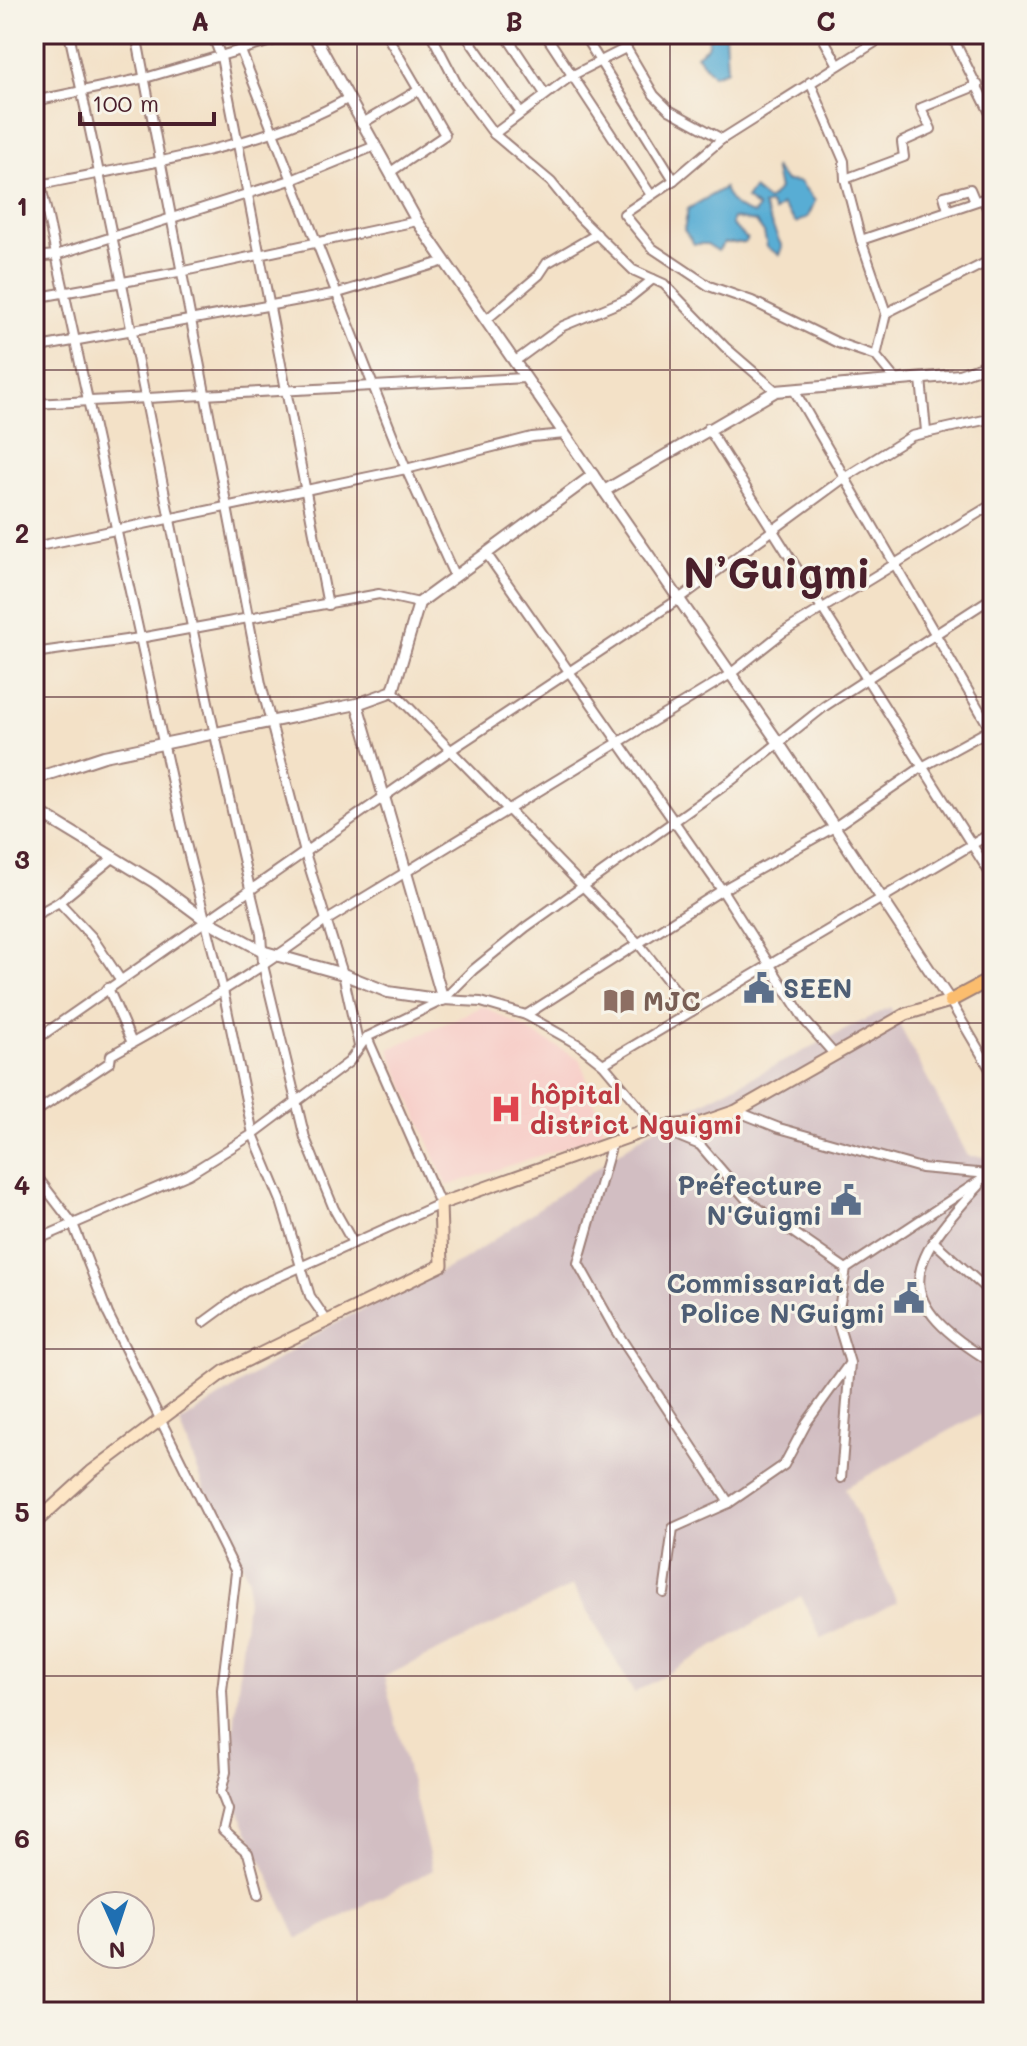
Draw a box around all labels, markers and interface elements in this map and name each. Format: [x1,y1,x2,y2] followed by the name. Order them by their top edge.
[191,4,209,38] text: A
[505,4,523,38] text: B
[816,4,836,38] text: C
[80,76,214,126] scale bar
[92,87,159,118] text: 100 m
[16,189,28,223] text: 1
[15,516,29,550] text: 2
[683,544,871,599] district label: N’Guigmi
[14,842,30,876] text: 3
[742,971,776,1005] public building icon: SEEN
[783,971,852,1005] place label: SEEN
[602,984,636,1018] library icon: MJC
[643,984,700,1018] place label: MJC
[530,1077,743,1141] place label: hôpital district Nguigmi
[489,1092,523,1126] hospital icon: hôpital district Nguigmi
[14,1168,30,1202] text: 4
[678,1168,822,1232] place label: Préfecture N'Guigmi
[829,1183,863,1217] public building icon: Préfecture N'Guigmi
[667,1266,885,1330] place label: Commissariat de Police N'Guigmi
[892,1281,926,1315] public building icon: Commissariat de Police N'Guigmi
[14,1495,30,1529] text: 5
[14,1821,30,1855] text: 6
[76,1890,156,1970] north arrow
[108,1936,126,1965] text: N

